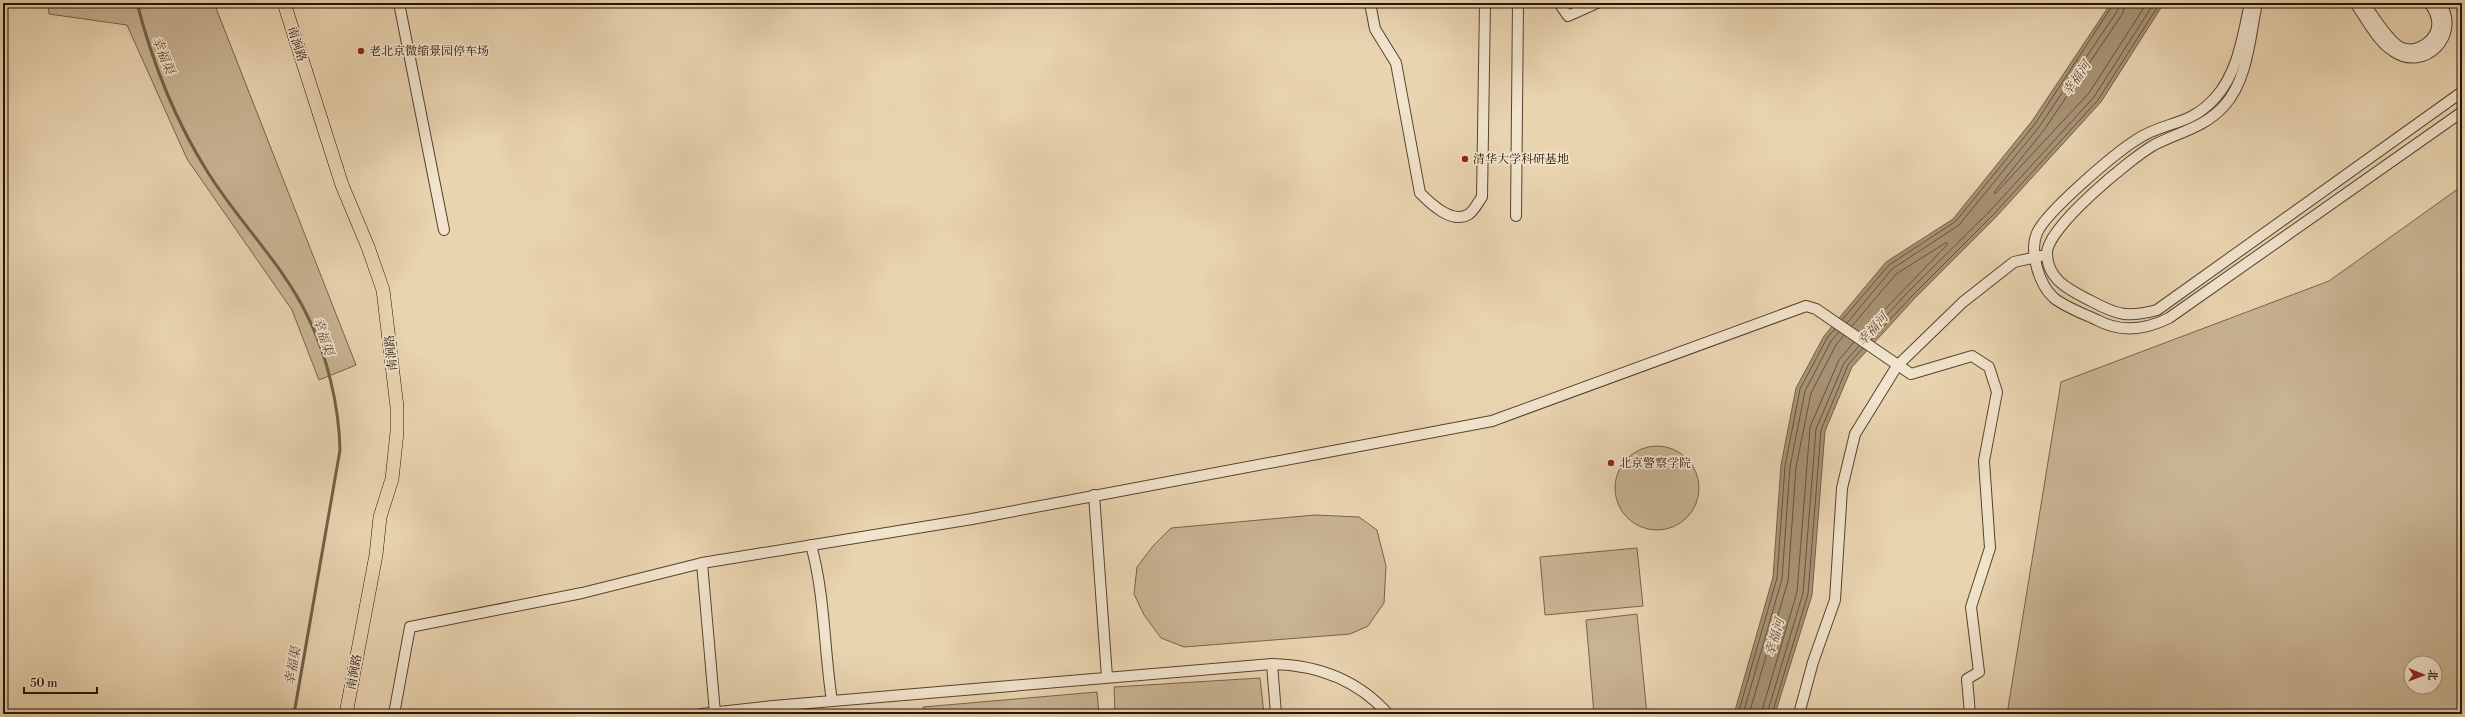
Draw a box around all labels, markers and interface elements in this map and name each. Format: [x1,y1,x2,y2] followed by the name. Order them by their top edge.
[284,25,309,64] street label: 南涧路
[148,34,179,78] water label: 幸福渠
[369,44,489,59] place label: 老北京微缩景园停车场
[356,46,366,56] marker: 老北京微缩景园停车场
[2059,56,2096,99] water label: 幸福河
[1473,152,1569,167] place label: 清华大学科研基地
[1460,154,1470,164] marker: 清华大学科研基地
[1854,308,1893,350] water label: 幸福河
[309,315,337,359] water label: 幸福渠
[382,334,401,372] street label: 南涧路
[1619,456,1691,471] place label: 北京警察学院
[1606,458,1616,468] marker: 北京警察学院
[1762,614,1789,658] water label: 幸福河
[282,644,305,687] water label: 幸福渠
[344,653,365,691] street label: 南涧路
[2403,655,2443,695] north arrow
[24,669,97,695] scale bar
[2425,670,2439,681] text: 北
[30,676,58,691] text: 50 m

